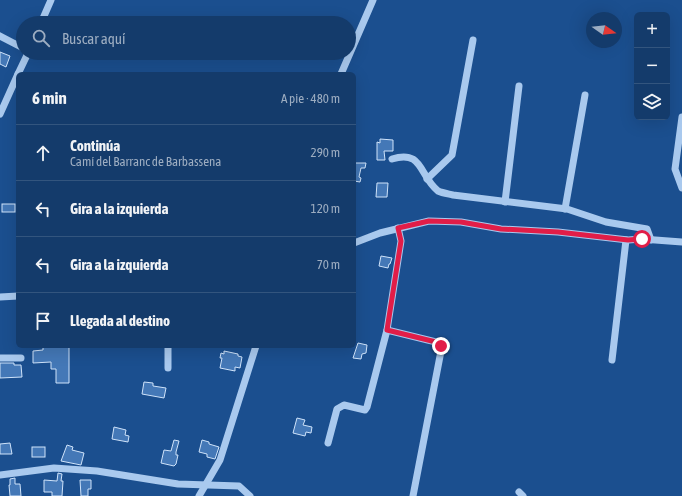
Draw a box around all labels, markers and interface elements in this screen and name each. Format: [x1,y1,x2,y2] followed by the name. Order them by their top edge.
[586,12,622,48] north arrow
[634,12,670,120] map controls
[634,12,670,48] button: +
[16,16,356,60] search box
[30,27,52,49] icon: search
[62,30,125,47] text: Buscar aquí
[634,48,670,84] button: −
[634,84,670,120] button: layers
[32,88,67,108] text: 6 min
[281,91,340,106] text: A pie · 480 m
[70,137,120,154] text: Continúa
[32,142,54,164] icon: ahead
[311,145,340,160] text: 290 m
[70,154,221,169] text: Camí del Barranc de Barbassena
[32,198,54,220] icon: left
[70,200,168,217] text: Gira a la izquierda
[311,201,340,216] text: 120 m
[633,230,651,248] route start
[32,254,54,276] icon: left
[70,256,168,273] text: Gira a la izquierda
[317,257,340,272] text: 70 m
[32,310,54,332] icon: arrive
[70,312,170,329] text: Llegada al destino
[432,337,450,355] route end

